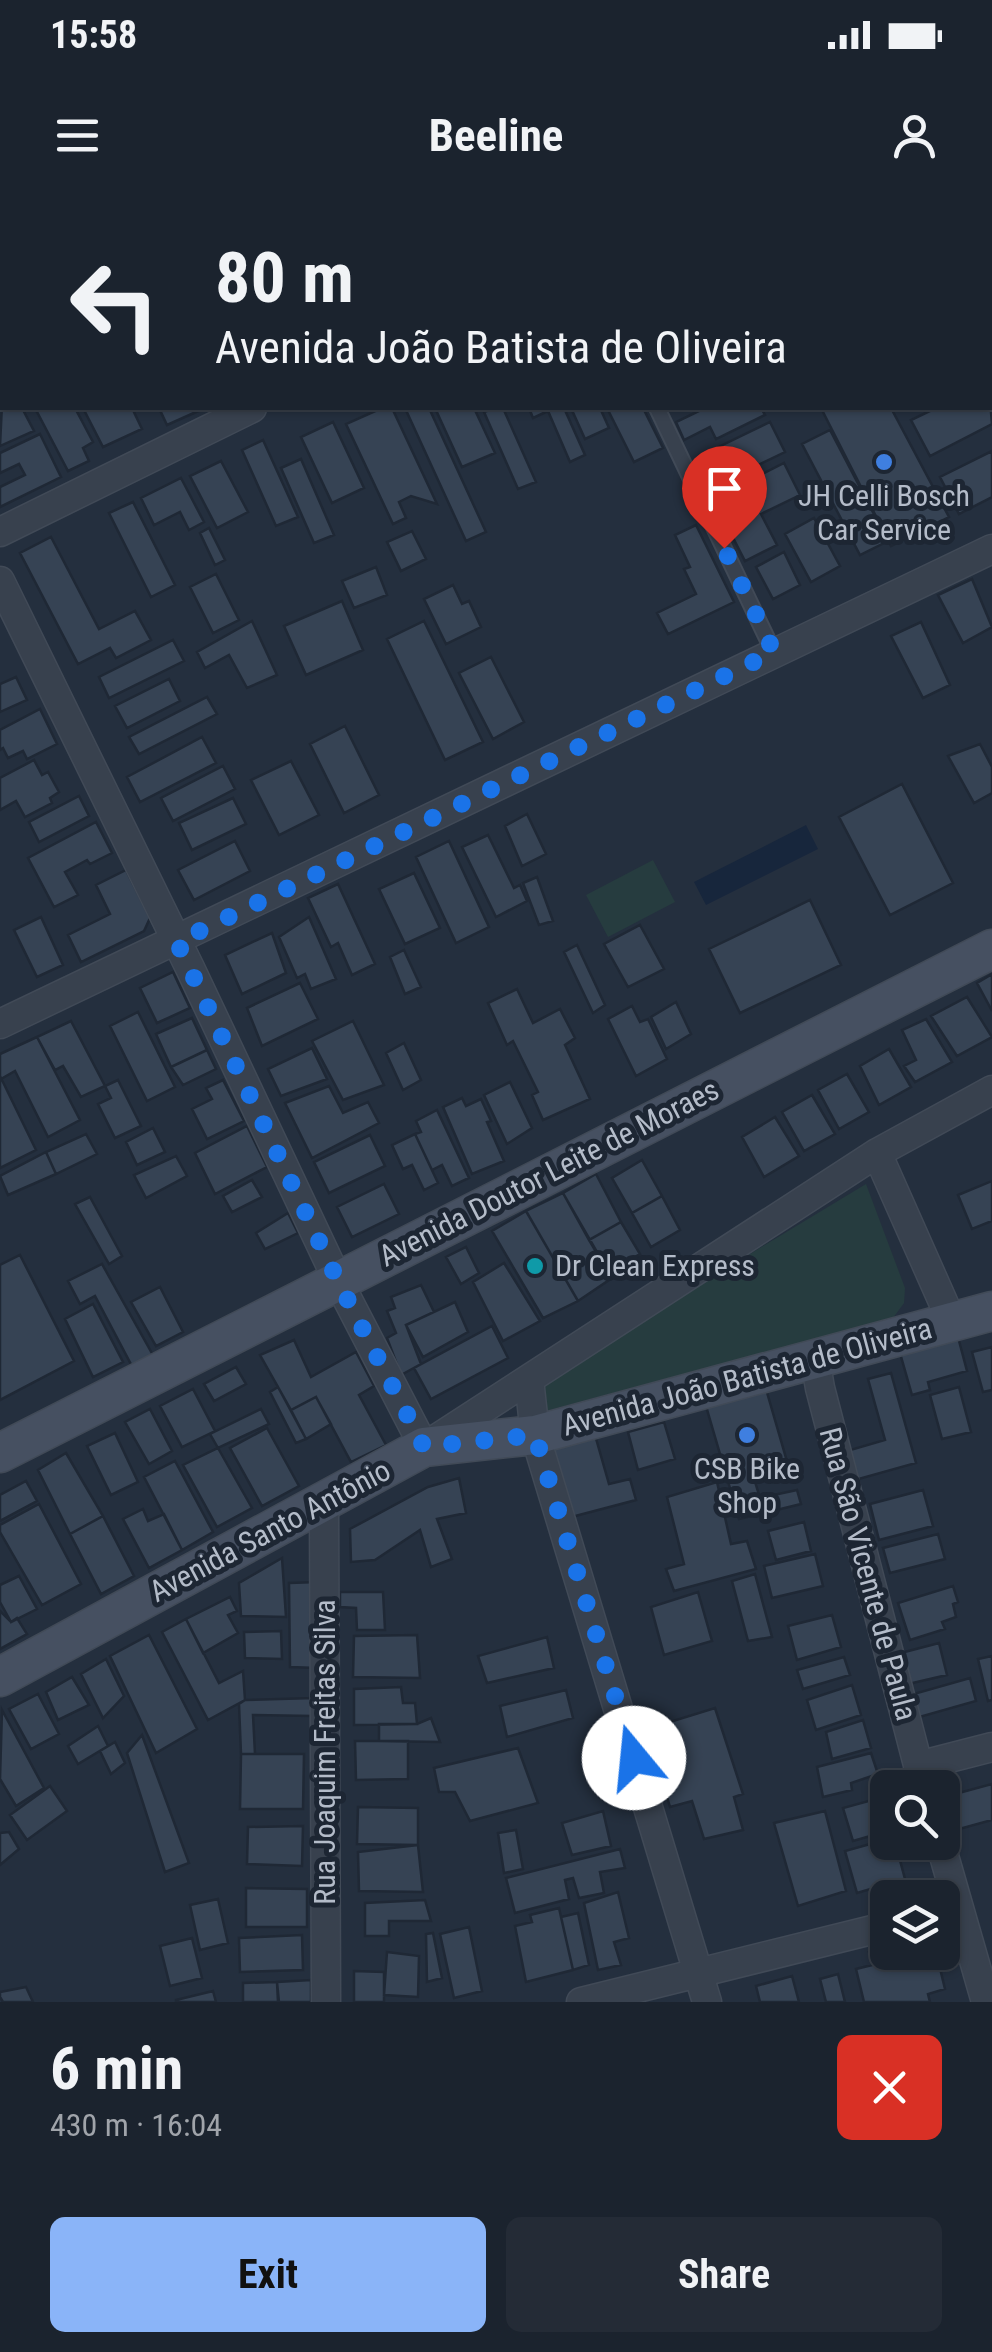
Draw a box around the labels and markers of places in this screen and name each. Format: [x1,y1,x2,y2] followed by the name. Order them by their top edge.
[682,446,767,549] pin
[873,451,895,473] marker: JH Celli Bosch Car Service
[798,478,970,547] place label: JH Celli Bosch Car Service
[555,1248,755,1283] place label: Dr Clean Express
[524,1255,546,1277] marker: Dr Clean Express
[736,1424,758,1446] marker: CSB Bike Shop
[694,1451,800,1520] place label: CSB Bike Shop

